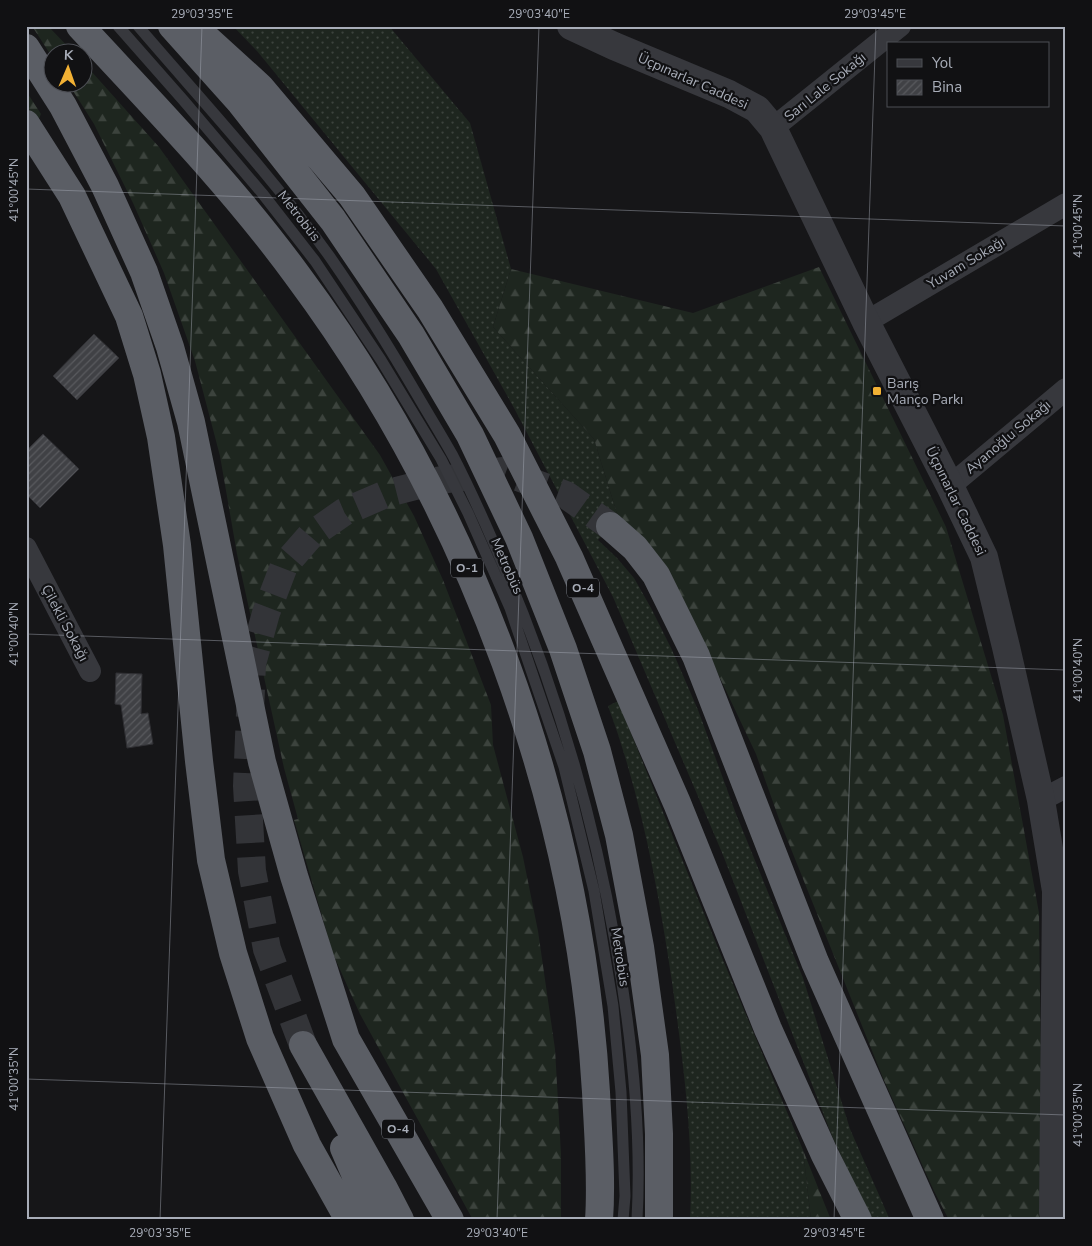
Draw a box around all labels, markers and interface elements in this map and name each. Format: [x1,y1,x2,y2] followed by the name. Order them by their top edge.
[171,6,233,22] text: 29°03'35"E
[508,6,570,22] text: 29°03'40"E
[844,6,906,22] text: 29°03'45"E
[42,42,92,92] north arrow
[887,42,1050,108] legend
[63,46,74,65] text: K
[635,48,751,114] street label: Üçpınarlar Caddesi
[780,48,870,126] street label: Sarı Lale Sokağı
[931,53,953,73] text: Yol
[932,77,962,97] text: Bina
[6,158,22,222] text: 41°00'45"N
[273,187,325,246] street label: Metrobüs
[1070,194,1086,258] text: 41°00'45"N
[923,232,1008,294] street label: Yuvam Sokağı
[887,374,963,409] place label: Barış Manço Parkı
[871,385,883,397] marker: Barış Manço Parkı
[961,396,1055,478] street label: Ayanoğlu Sokağı
[921,443,991,559] street label: Üçpınarlar Caddesi
[486,535,528,597] street label: Metrobüs
[451,558,483,578] road number: O-1
[567,578,599,598] road number: O-4
[37,581,93,665] street label: Çilekli Sokağı
[6,602,22,666] text: 41°00'40"N
[1070,638,1086,702] text: 41°00'40"N
[606,926,634,988] street label: Metrobüs
[6,1047,22,1111] text: 41°00'35"N
[1070,1083,1086,1147] text: 41°00'35"N
[382,1120,414,1138] road number: O-4
[129,1225,191,1241] text: 29°03'35"E
[466,1225,528,1241] text: 29°03'40"E
[803,1225,865,1241] text: 29°03'45"E

